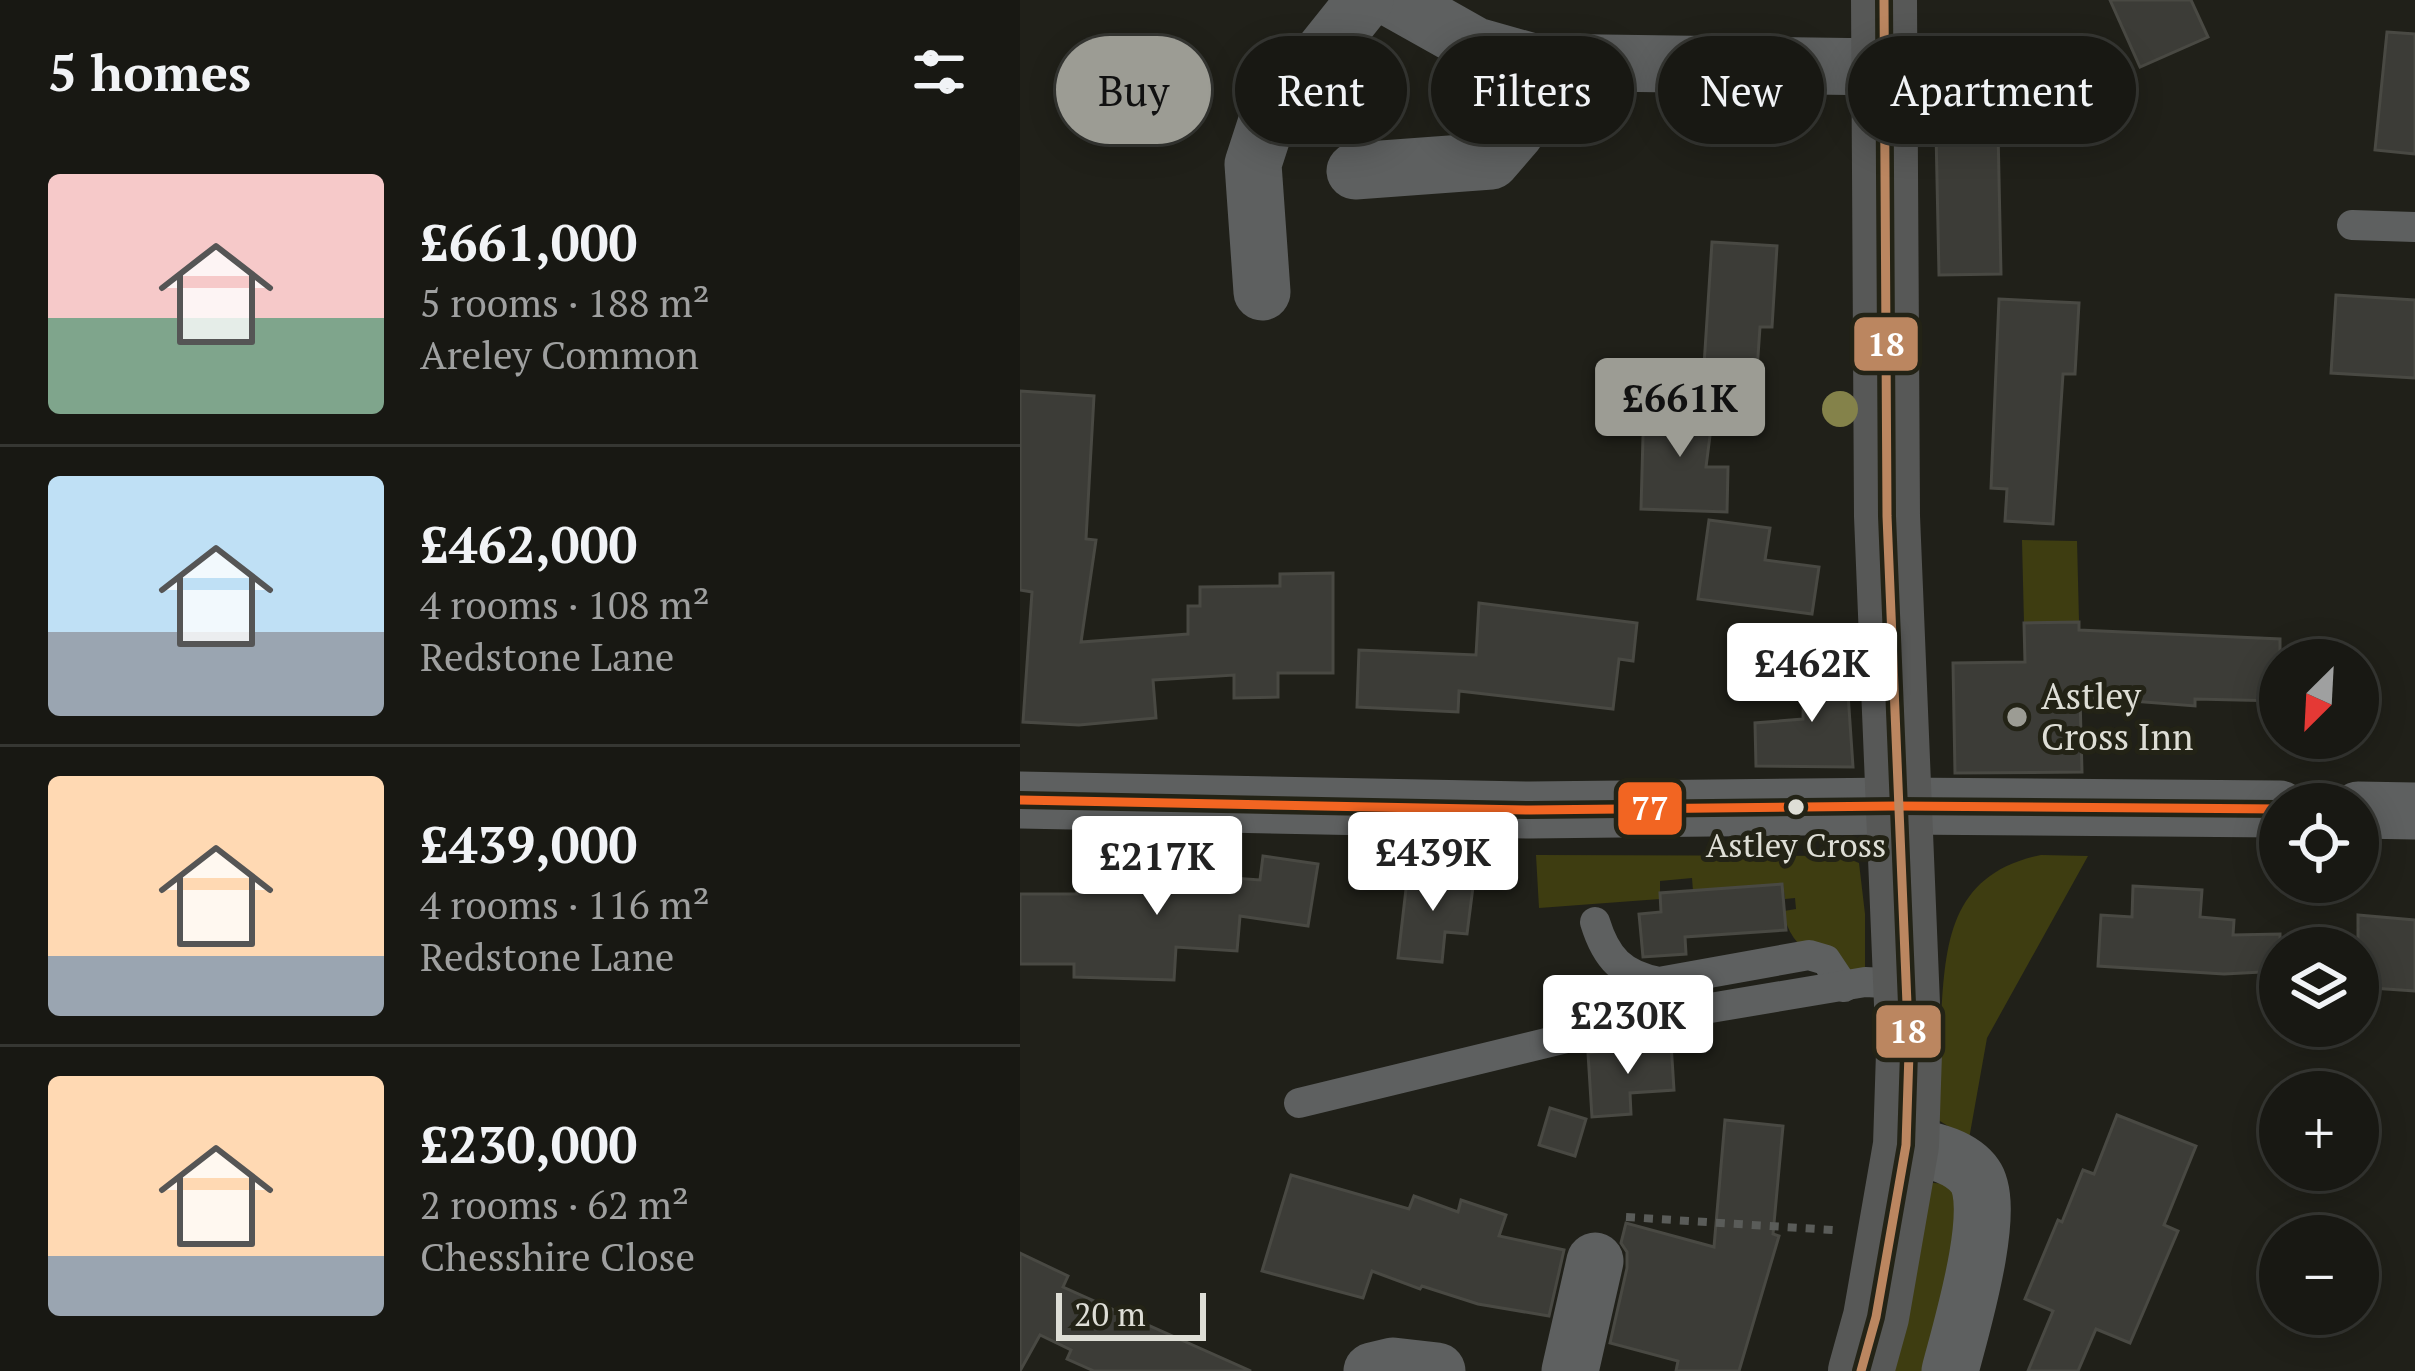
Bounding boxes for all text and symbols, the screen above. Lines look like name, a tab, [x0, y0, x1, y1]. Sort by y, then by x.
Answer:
chip: Buy	[1056, 36, 1211, 144]
chip: Rent	[1235, 36, 1407, 144]
chip: Filters	[1431, 36, 1634, 144]
chip: New	[1658, 36, 1824, 144]
chip: Apartment	[1848, 36, 2136, 144]
text: 5 homes	[48, 38, 251, 106]
icon: filters	[906, 39, 972, 105]
text: £661,000	[420, 208, 637, 276]
icon: home	[144, 222, 288, 366]
text: 5 rooms · 188 m²	[420, 276, 710, 328]
line badge: 18	[1852, 315, 1920, 373]
text: 18	[1867, 322, 1905, 365]
text: Areley Common	[420, 328, 699, 380]
pin: £661K	[1596, 358, 1764, 460]
text: £661K	[1622, 371, 1738, 423]
text: £462,000	[420, 510, 637, 578]
icon: home	[144, 524, 288, 668]
text: 4 rooms · 108 m²	[420, 578, 710, 630]
pin: £462K	[1728, 623, 1896, 725]
text: Redstone Lane	[420, 630, 674, 682]
text: £462K	[1754, 636, 1870, 688]
north arrow	[2259, 639, 2379, 759]
map controls	[2259, 639, 2379, 1335]
place label: Astley Cross Inn	[2041, 672, 2193, 760]
marker: Astley Cross Inn	[2004, 704, 2030, 730]
line badge: 77	[1616, 780, 1684, 837]
button: locate	[2259, 783, 2379, 903]
text: 77	[1631, 786, 1669, 829]
marker: Astley Cross	[1785, 796, 1807, 818]
text: £439,000	[420, 810, 637, 878]
pin: £439K	[1349, 812, 1517, 914]
pin: £217K	[1073, 816, 1241, 918]
place label: Astley Cross	[1706, 823, 1886, 866]
icon: home	[144, 824, 288, 968]
text: £439K	[1375, 825, 1491, 877]
text: £217K	[1099, 829, 1215, 881]
text: 4 rooms · 116 m²	[420, 878, 710, 930]
button: layers	[2259, 927, 2379, 1047]
text: Redstone Lane	[420, 930, 674, 982]
pin: £230K	[1544, 975, 1712, 1077]
text: £230K	[1570, 988, 1686, 1040]
line badge: 18	[1874, 1003, 1943, 1060]
text: 18	[1889, 1009, 1927, 1052]
button: +	[2259, 1071, 2379, 1191]
text: £230,000	[420, 1110, 637, 1178]
icon: home	[144, 1124, 288, 1268]
text: 2 rooms · 62 m²	[420, 1178, 689, 1230]
button: −	[2259, 1215, 2379, 1335]
text: Chesshire Close	[420, 1230, 695, 1282]
scale bar	[1056, 1287, 1206, 1340]
text: 20 m	[1074, 1292, 1146, 1335]

